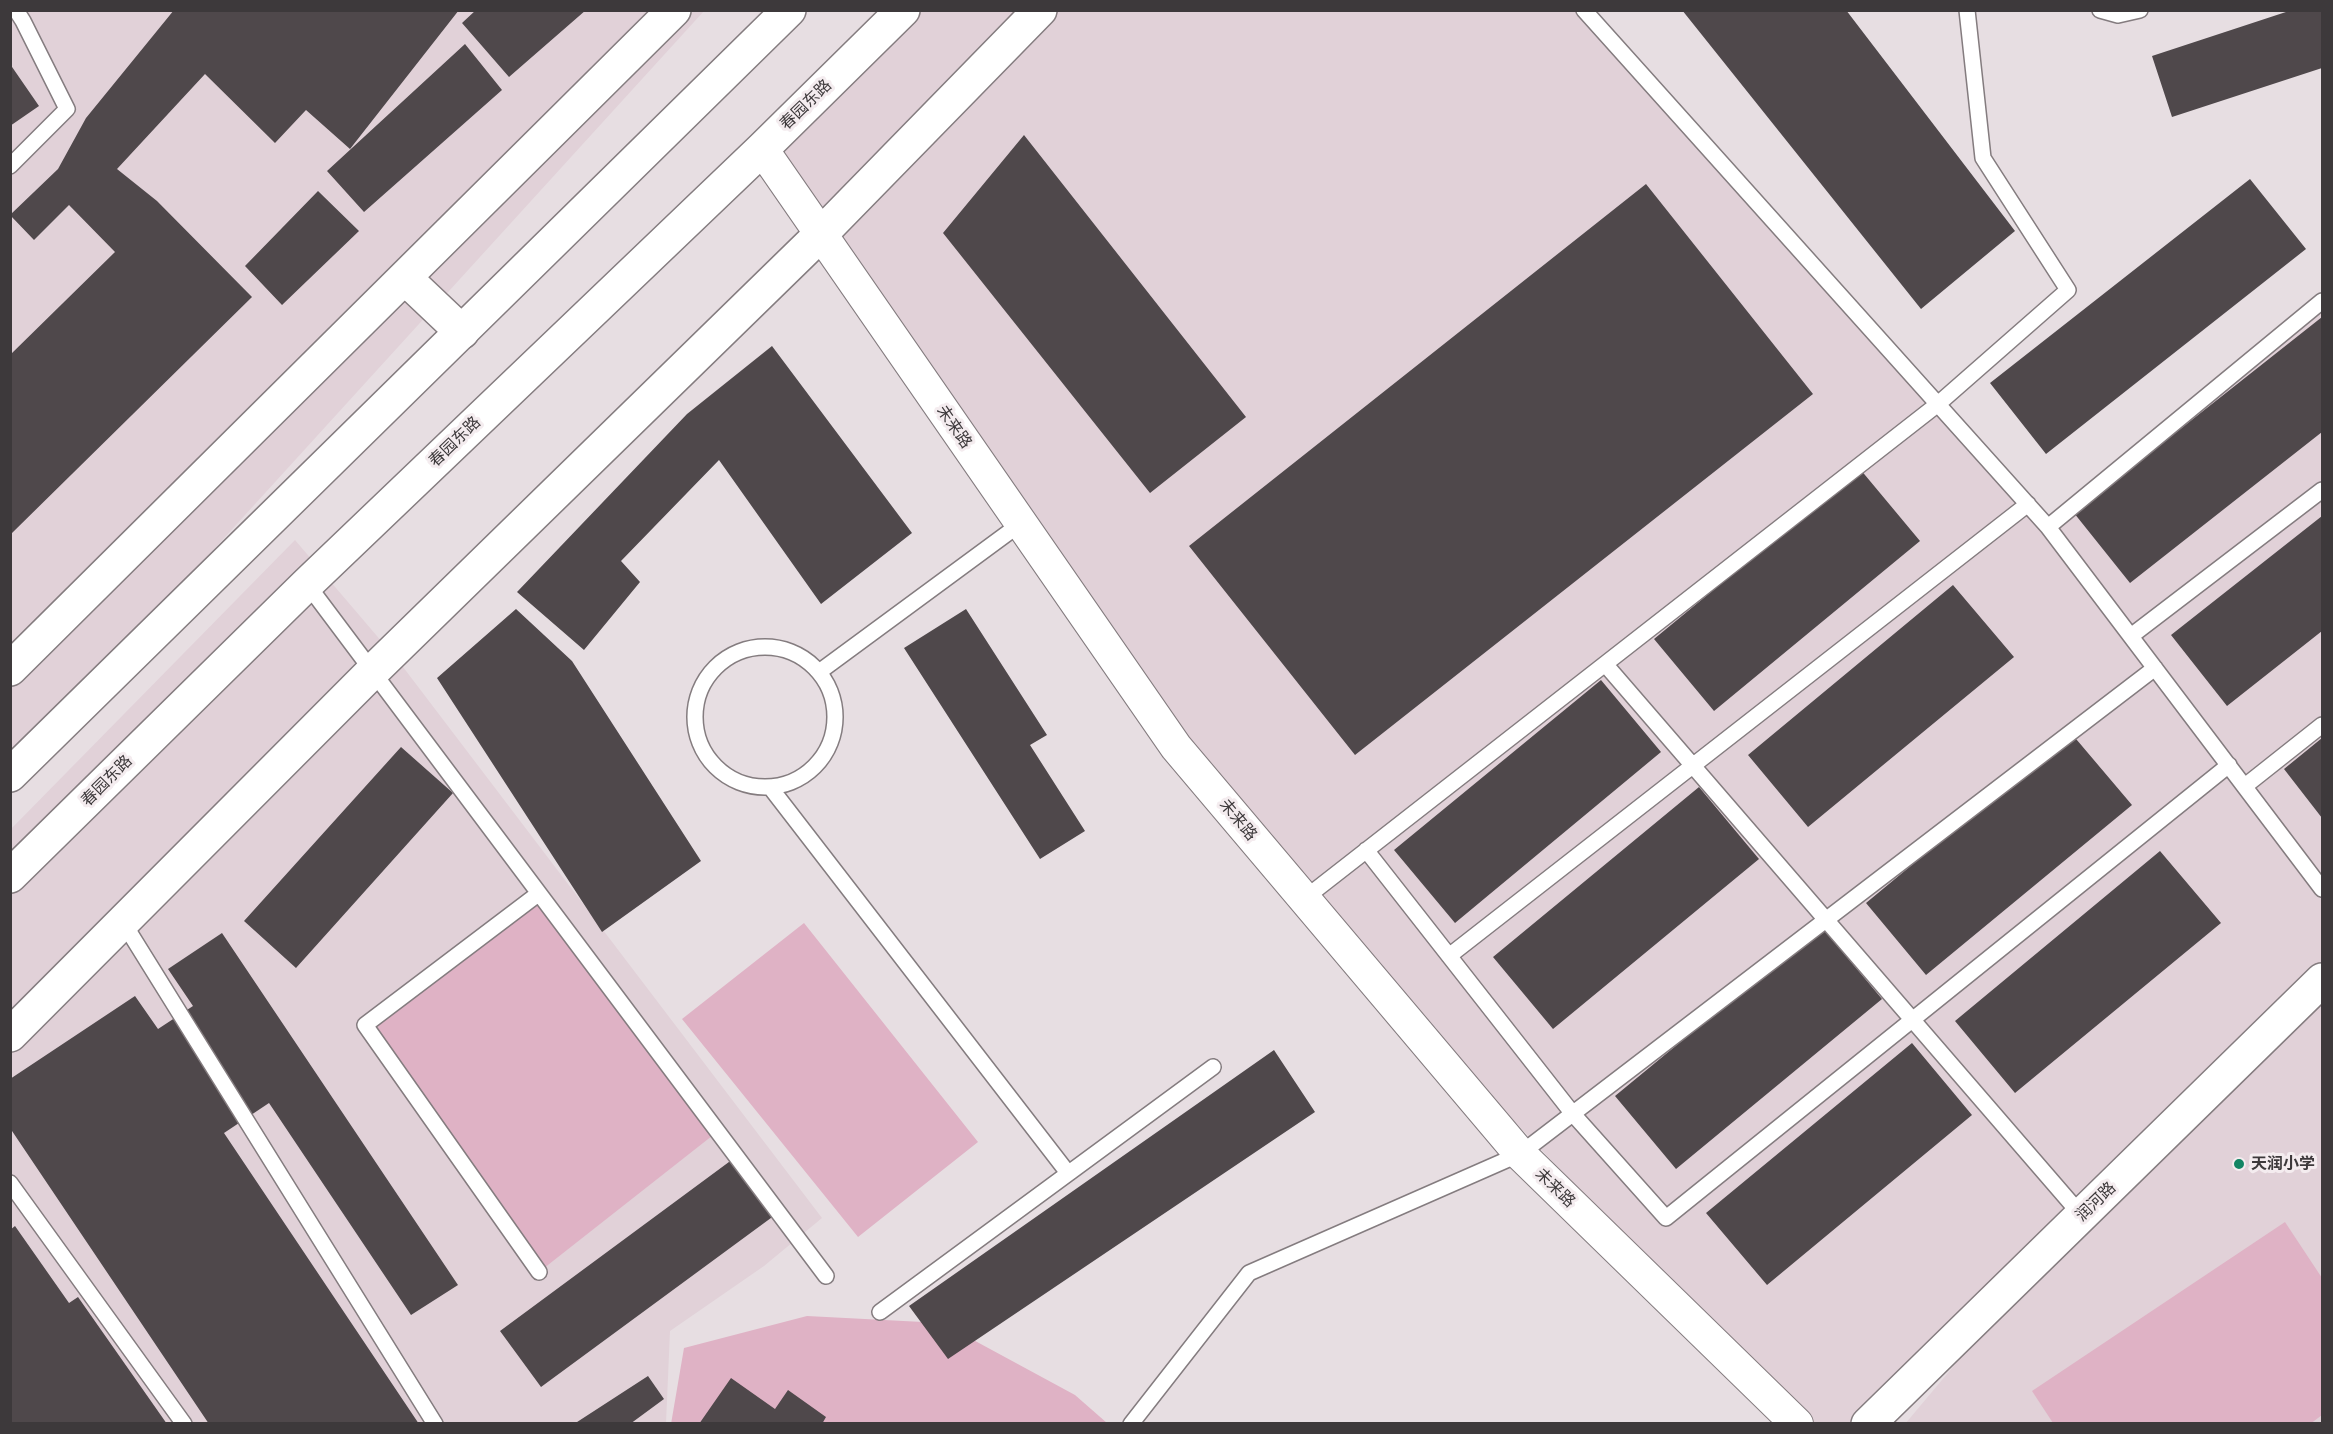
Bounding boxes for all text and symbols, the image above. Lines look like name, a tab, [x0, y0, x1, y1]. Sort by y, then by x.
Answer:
street label: 春园东路	[776, 76, 836, 134]
street label: 未来路	[932, 402, 976, 452]
street label: 春园东路	[425, 413, 485, 471]
street label: 春园东路	[78, 752, 136, 810]
street label: 未来路	[1215, 795, 1261, 845]
place label: 天润小学	[2251, 1154, 2315, 1174]
marker: 天润小学	[2232, 1157, 2246, 1171]
street label: 未来路	[1531, 1164, 1579, 1212]
street label: 润河路	[2072, 1178, 2120, 1226]

